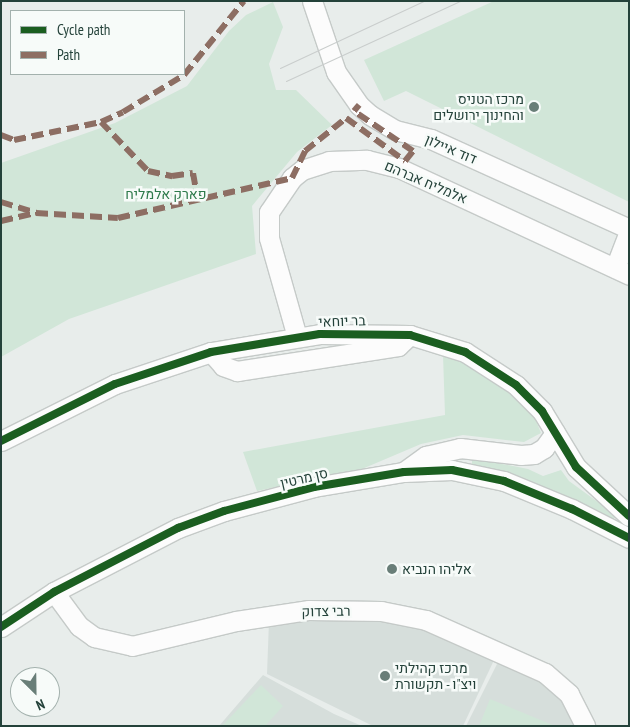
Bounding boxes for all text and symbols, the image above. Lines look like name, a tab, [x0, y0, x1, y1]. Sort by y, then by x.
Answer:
legend	[10, 10, 185, 75]
text: Cycle path	[57, 20, 110, 39]
text: Path	[57, 45, 80, 64]
place label: מרכז הטניס והחינוך ירושלים	[433, 91, 524, 124]
marker: מרכז הטניס והחינוך ירושלים	[528, 101, 540, 113]
street label: דוד איילון	[423, 131, 479, 167]
street label: אלמליח אברהם	[382, 157, 470, 207]
park label: פארק אלמליח	[125, 186, 207, 202]
street label: בר יוחאי	[318, 312, 366, 330]
street label: סן מרטין	[278, 464, 330, 492]
place label: אליהו הנביא	[402, 561, 472, 577]
marker: אליהו הנביא	[386, 563, 398, 575]
street label: רבי צדוק	[301, 602, 351, 620]
place label: מרכז קהילתי ויצ"ו - תקשורת	[395, 660, 477, 692]
north arrow	[10, 667, 60, 717]
marker: מרכז קהילתי ויצ"ו - תקשורת	[379, 670, 391, 682]
text: N	[33, 695, 47, 715]

